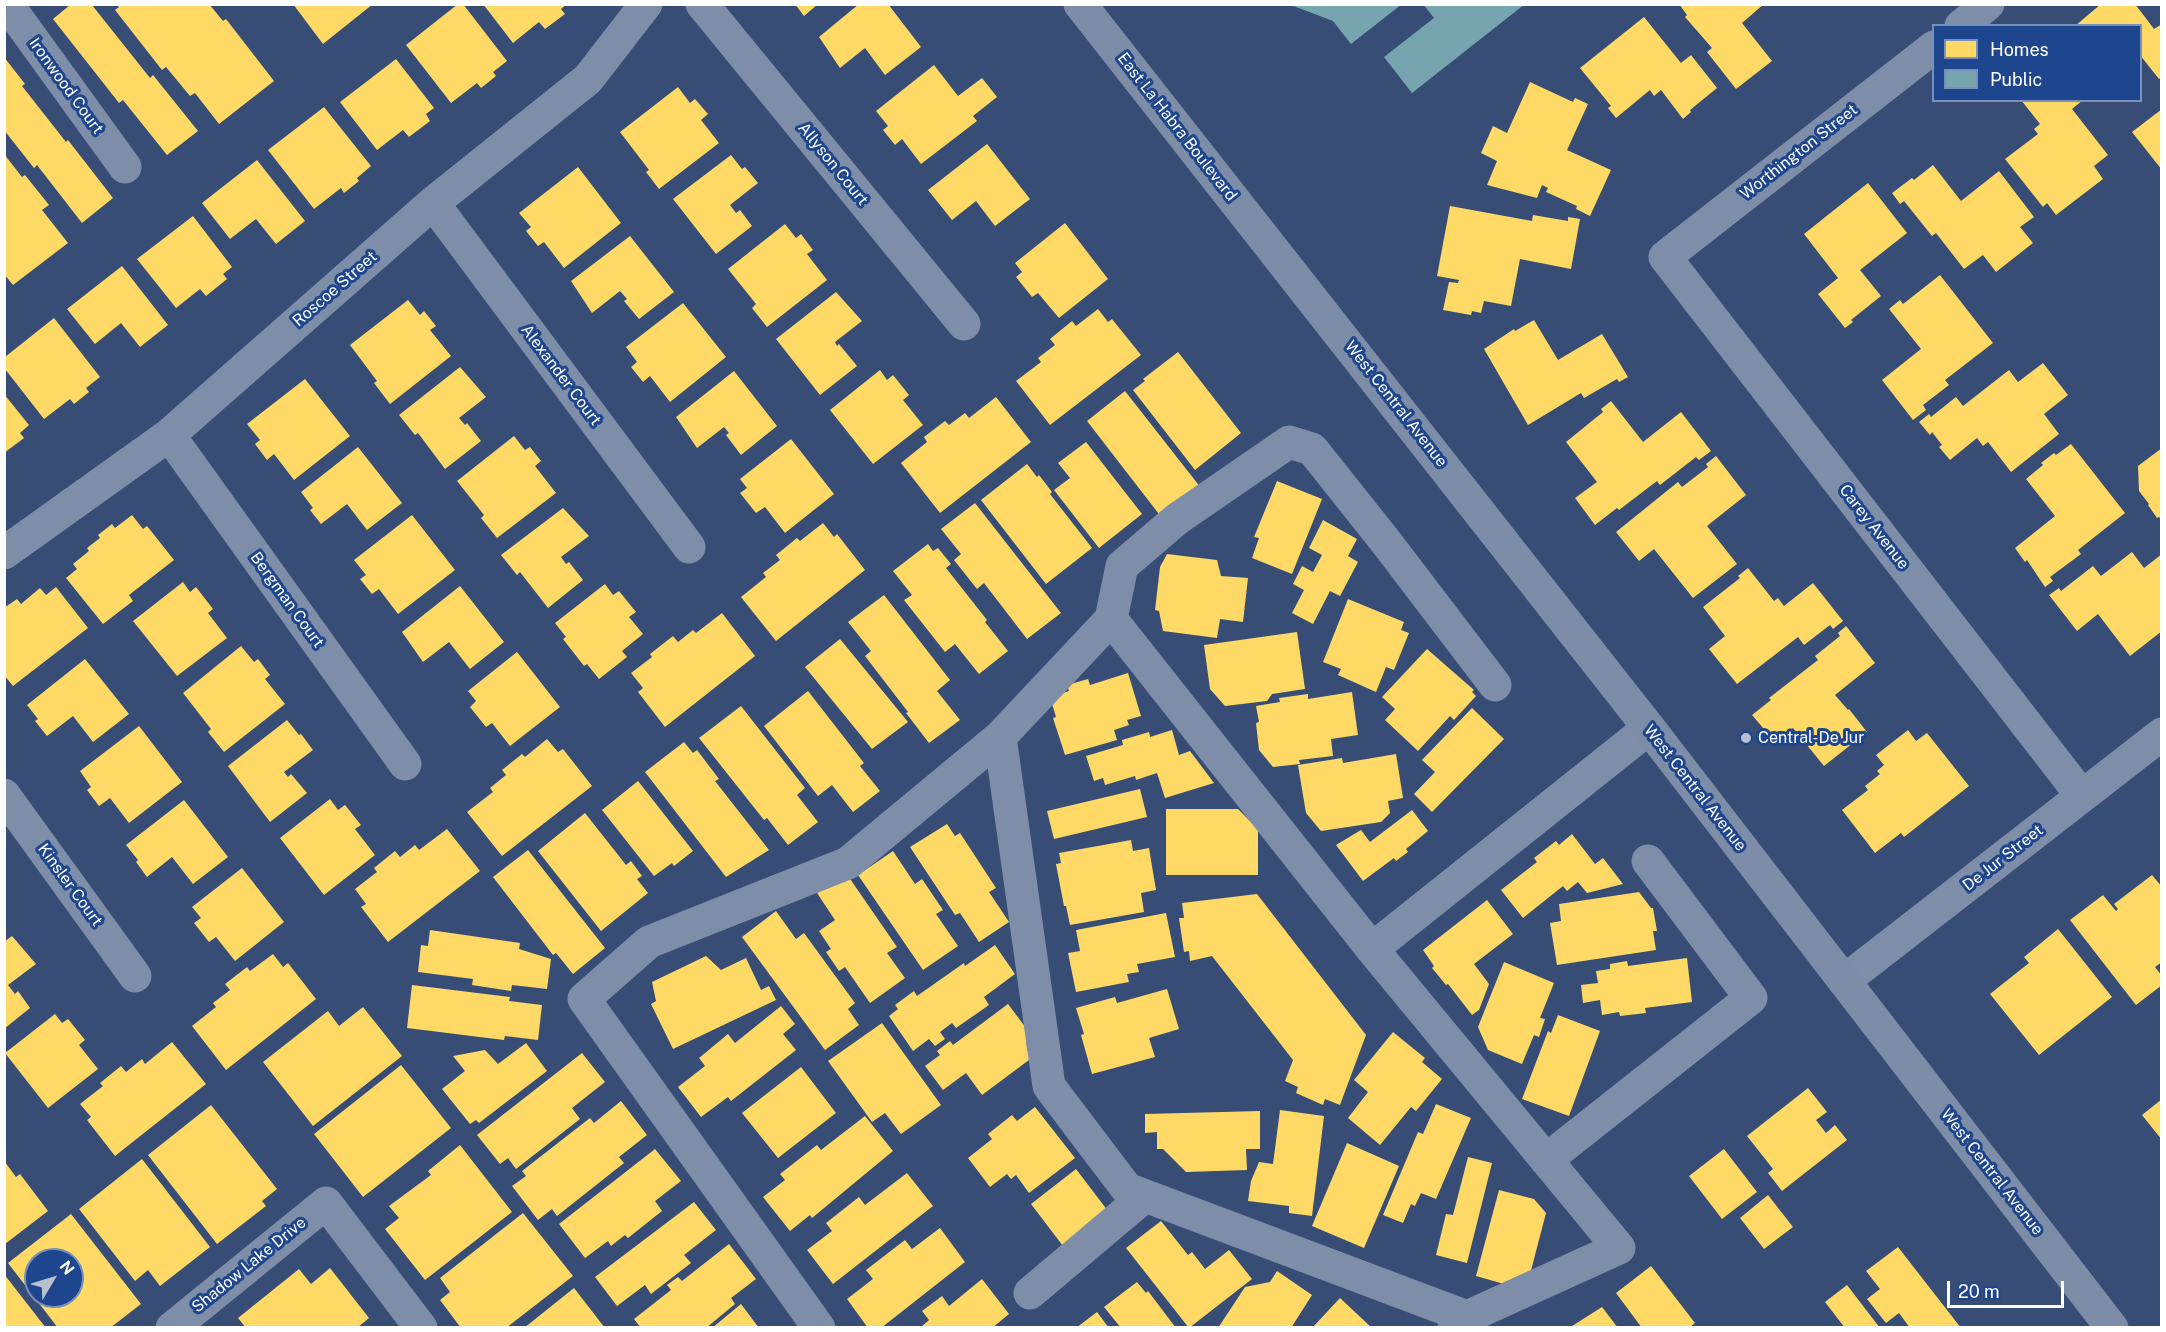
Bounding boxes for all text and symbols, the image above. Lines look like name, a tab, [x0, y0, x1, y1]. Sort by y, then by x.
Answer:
legend	[1932, 24, 2142, 102]
street label: Ironwood Court	[25, 34, 107, 138]
text: Homes	[1990, 39, 2049, 60]
street label: East La Habra Boulevard	[1113, 49, 1241, 205]
text: Public	[1990, 69, 2042, 90]
street label: Worthington Street	[1737, 100, 1861, 204]
street label: Allyson Court	[794, 119, 872, 209]
street label: Roscoe Street	[289, 247, 381, 331]
street label: Alexander Court	[517, 321, 605, 429]
street label: West Central Avenue	[1341, 337, 1451, 471]
street label: Carey Avenue	[1835, 481, 1913, 573]
street label: Bergman Court	[246, 549, 328, 651]
street label: West Central Avenue	[1640, 721, 1750, 855]
place label: Central-De Jur	[1758, 728, 1864, 748]
marker: Central-De Jur	[1739, 731, 1753, 745]
street label: De Jur Street	[1959, 821, 2047, 895]
street label: Kinsler Court	[34, 840, 106, 930]
street label: West Central Avenue	[1937, 1105, 2047, 1239]
street label: Shadow Lake Drive	[188, 1213, 310, 1317]
north arrow	[24, 1248, 84, 1308]
text: N	[56, 1257, 78, 1279]
scale bar	[1950, 1269, 2067, 1307]
text: 20 m	[1958, 1281, 2000, 1302]

